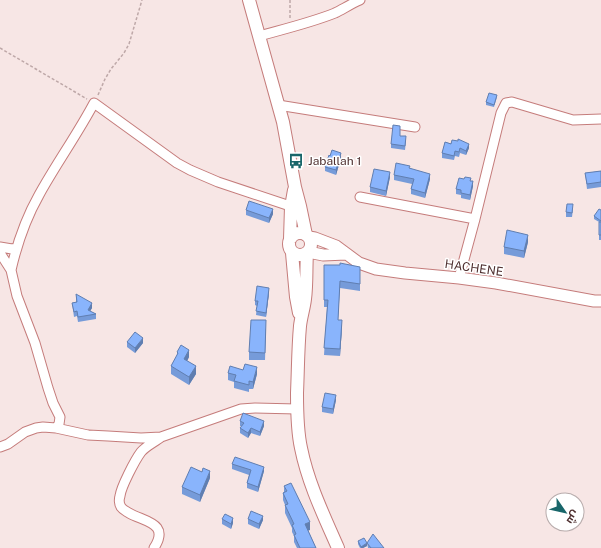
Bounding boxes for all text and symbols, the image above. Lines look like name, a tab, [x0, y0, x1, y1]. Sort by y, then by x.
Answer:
bus stop icon: Jaballah 1	[287, 152, 305, 170]
place label: Jaballah 1	[308, 154, 361, 168]
street label: HACHENE	[444, 257, 504, 279]
north arrow	[545, 492, 585, 532]
text: ش	[564, 508, 582, 527]

